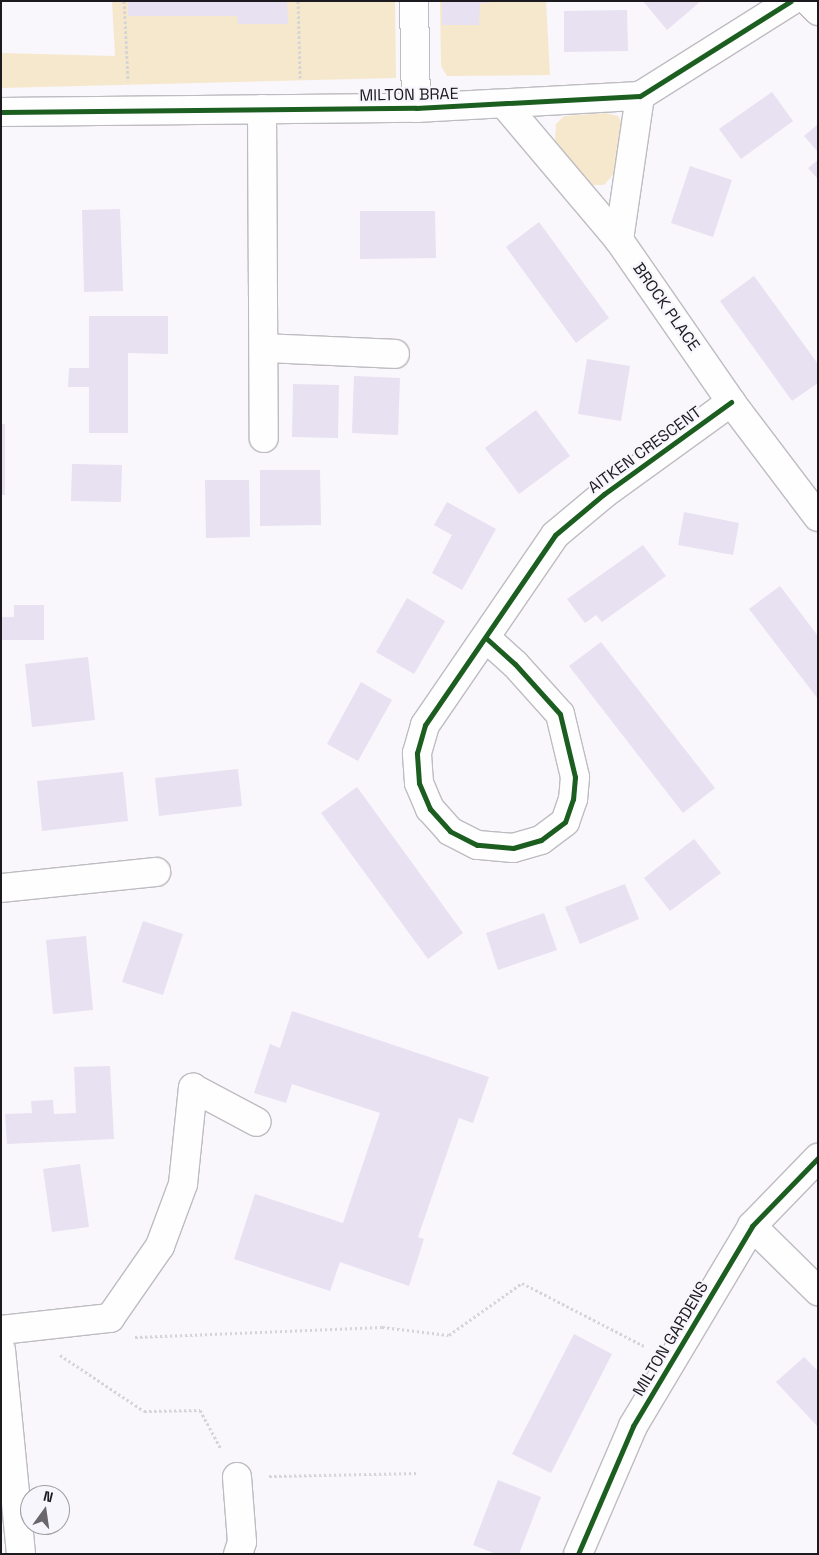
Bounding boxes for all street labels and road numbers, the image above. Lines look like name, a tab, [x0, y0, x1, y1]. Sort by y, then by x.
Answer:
street label: MILTON BRAE	[359, 85, 459, 105]
street label: BROCK PLACE	[629, 259, 703, 355]
street label: AITKEN CRESCENT	[585, 402, 705, 498]
street label: MILTON GARDENS	[629, 1278, 713, 1400]

